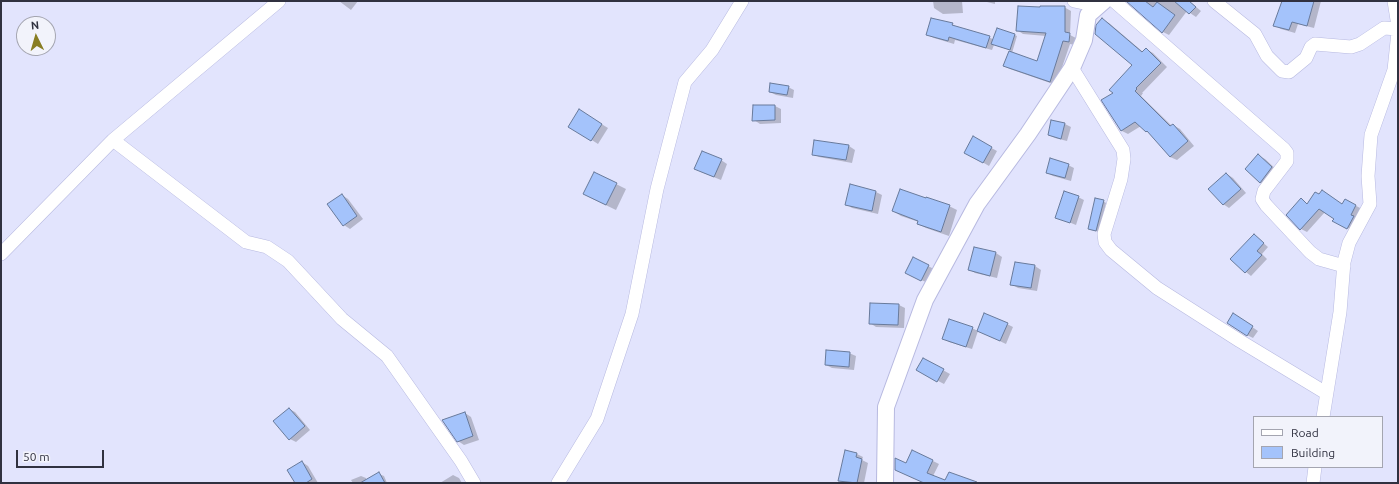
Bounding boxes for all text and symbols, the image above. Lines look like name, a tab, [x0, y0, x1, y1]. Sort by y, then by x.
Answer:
north arrow	[16, 16, 56, 56]
text: N	[30, 19, 40, 31]
legend	[1253, 416, 1383, 468]
text: Road	[1291, 426, 1319, 439]
scale bar	[18, 442, 106, 468]
text: Building	[1291, 446, 1335, 459]
text: 50 m	[23, 450, 50, 463]

